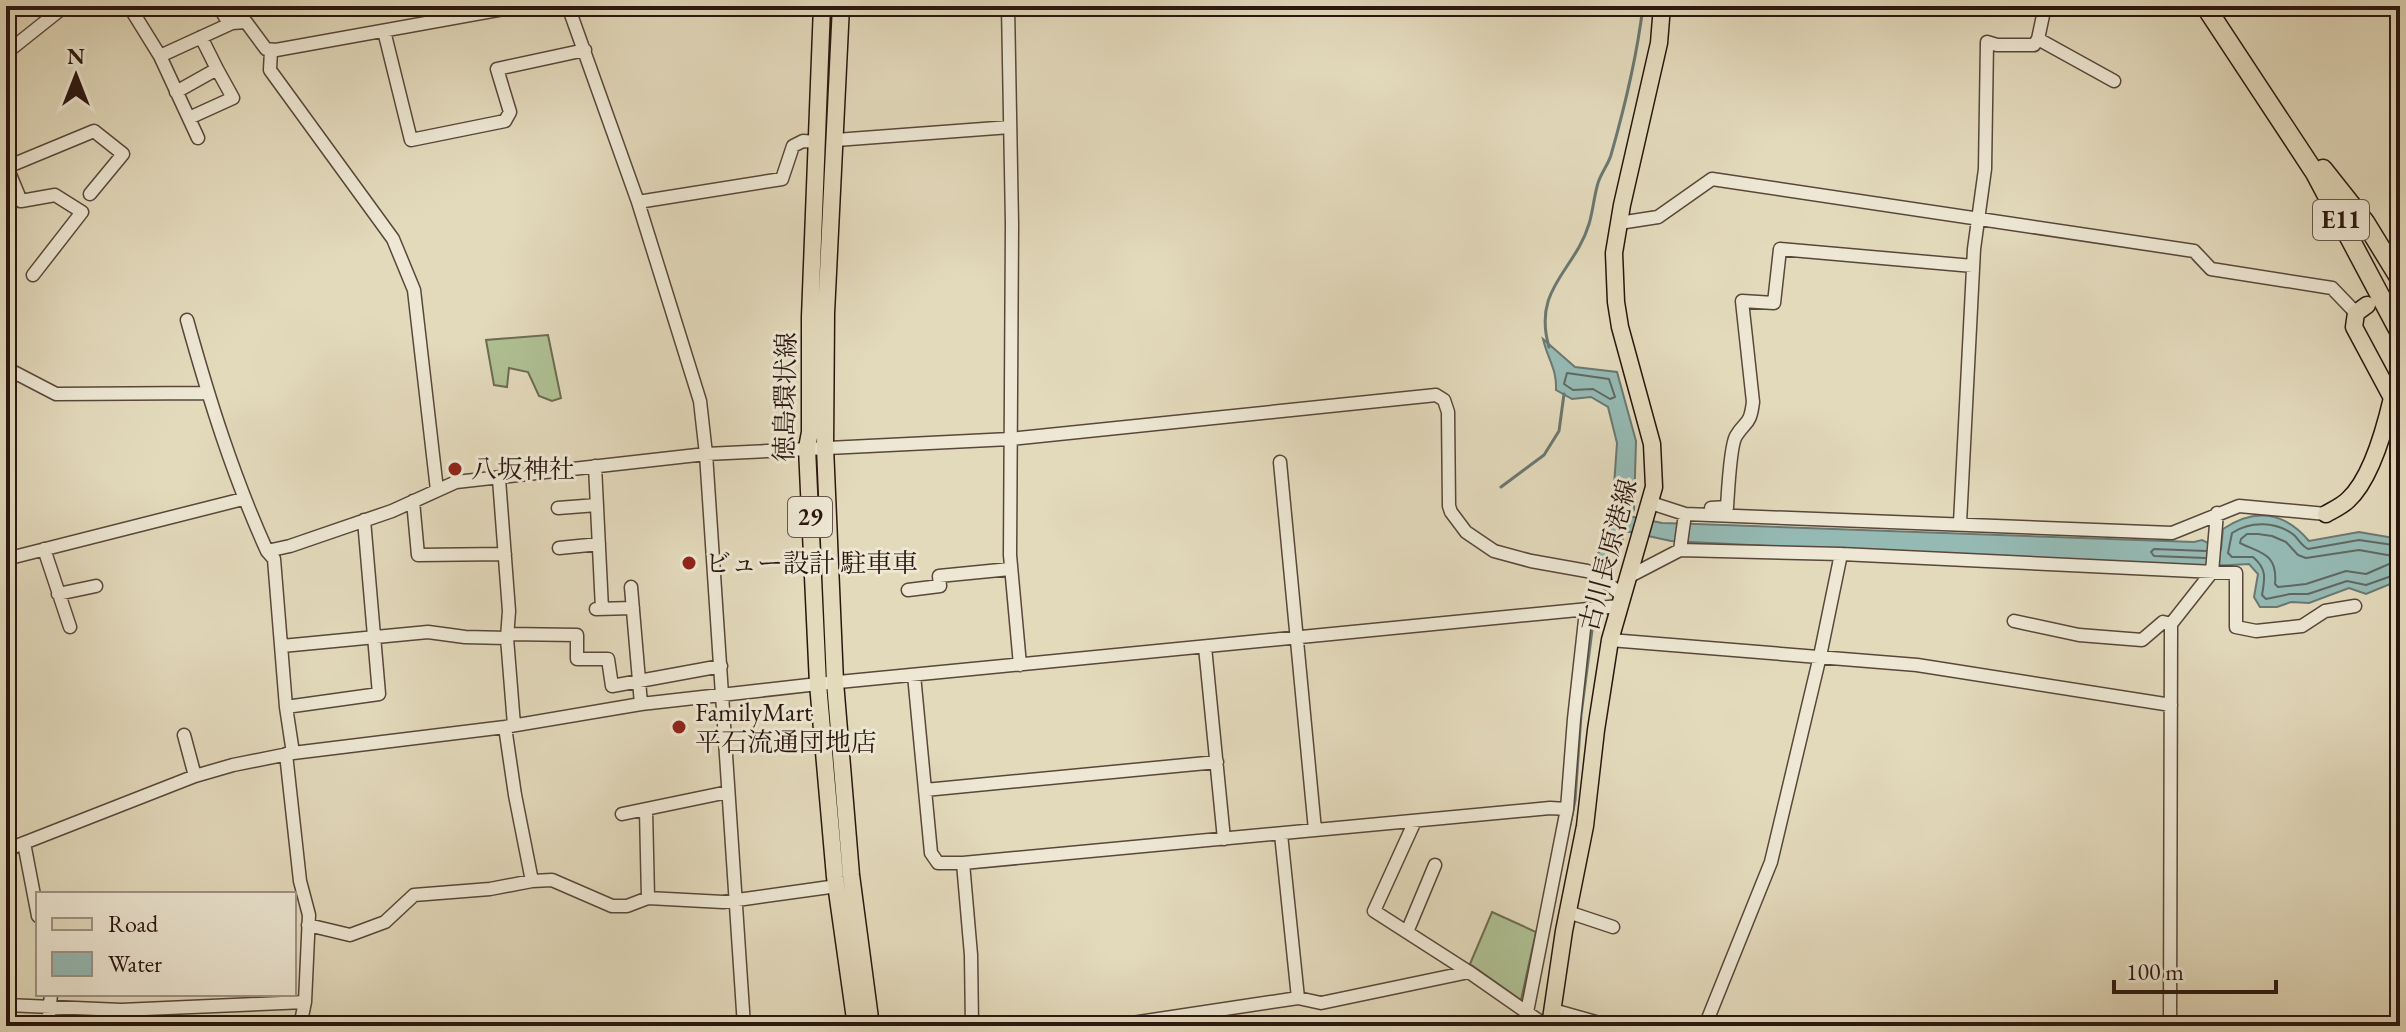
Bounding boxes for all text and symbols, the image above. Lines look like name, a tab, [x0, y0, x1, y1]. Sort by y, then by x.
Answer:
north arrow	[36, 36, 116, 116]
text: N	[67, 42, 85, 71]
road number: E11	[2313, 200, 2369, 240]
street label: 徳島環状線	[767, 332, 803, 462]
place label: 八坂神社	[471, 452, 575, 486]
marker: 八坂神社	[446, 460, 464, 478]
street label: 古川長原港線	[1571, 475, 1645, 635]
road number: 29	[788, 497, 832, 537]
place label: ビュー設計 駐車車	[705, 546, 918, 580]
marker: ビュー設計 駐車車	[680, 554, 698, 572]
place label: FamilyMart 平石流通団地店	[695, 695, 877, 759]
marker: FamilyMart 平石流通団地店	[670, 718, 688, 736]
legend	[36, 892, 296, 996]
text: Road	[108, 908, 159, 939]
scale bar	[2114, 944, 2276, 994]
text: Water	[108, 948, 162, 979]
text: 100 m	[2126, 956, 2184, 987]

